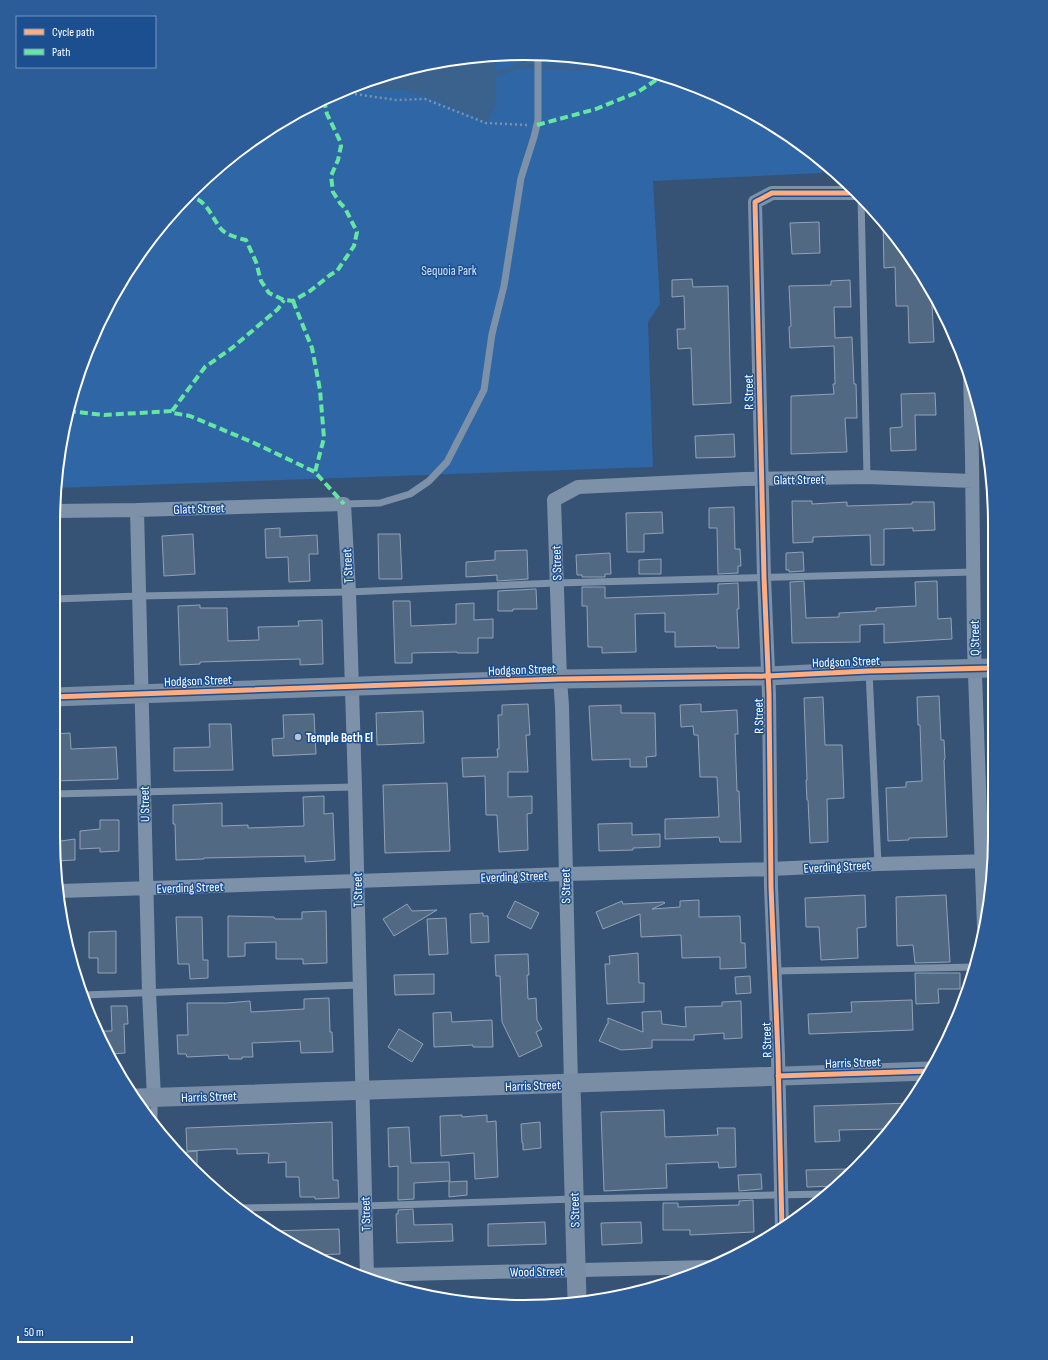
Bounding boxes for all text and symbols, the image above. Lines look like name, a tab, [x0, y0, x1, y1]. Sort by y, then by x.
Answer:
legend	[16, 16, 156, 68]
text: Cycle path	[52, 25, 94, 40]
text: Path	[52, 45, 70, 60]
park label: Sequoia Park	[421, 263, 477, 279]
street label: R Street	[741, 374, 757, 410]
street label: Glatt Street	[773, 472, 825, 488]
street label: Glatt Street	[173, 500, 225, 518]
street label: S Street	[548, 545, 566, 581]
street label: T Street	[339, 548, 357, 584]
street label: Q Street	[967, 620, 983, 656]
street label: Hodgson Street	[812, 653, 880, 671]
street label: Hodgson Street	[488, 661, 556, 679]
street label: Hodgson Street	[164, 672, 232, 690]
street label: R Street	[751, 698, 767, 734]
place label: Temple Beth El	[306, 730, 373, 746]
marker: Temple Beth El	[293, 732, 303, 742]
street label: U Street	[137, 786, 153, 822]
street label: Everding Street	[803, 857, 871, 877]
street label: Everding Street	[480, 868, 548, 886]
street label: S Street	[558, 868, 574, 904]
street label: T Street	[350, 872, 366, 908]
street label: Everding Street	[156, 879, 224, 897]
street label: R Street	[758, 1022, 776, 1058]
street label: Harris Street	[825, 1054, 881, 1072]
street label: Harris Street	[505, 1077, 561, 1095]
street label: Harris Street	[181, 1088, 237, 1106]
street label: S Street	[566, 1192, 584, 1228]
street label: T Street	[357, 1196, 375, 1232]
street label: Wood Street	[510, 1264, 564, 1280]
scale bar	[18, 1318, 132, 1344]
text: 50 m	[24, 1325, 44, 1340]

